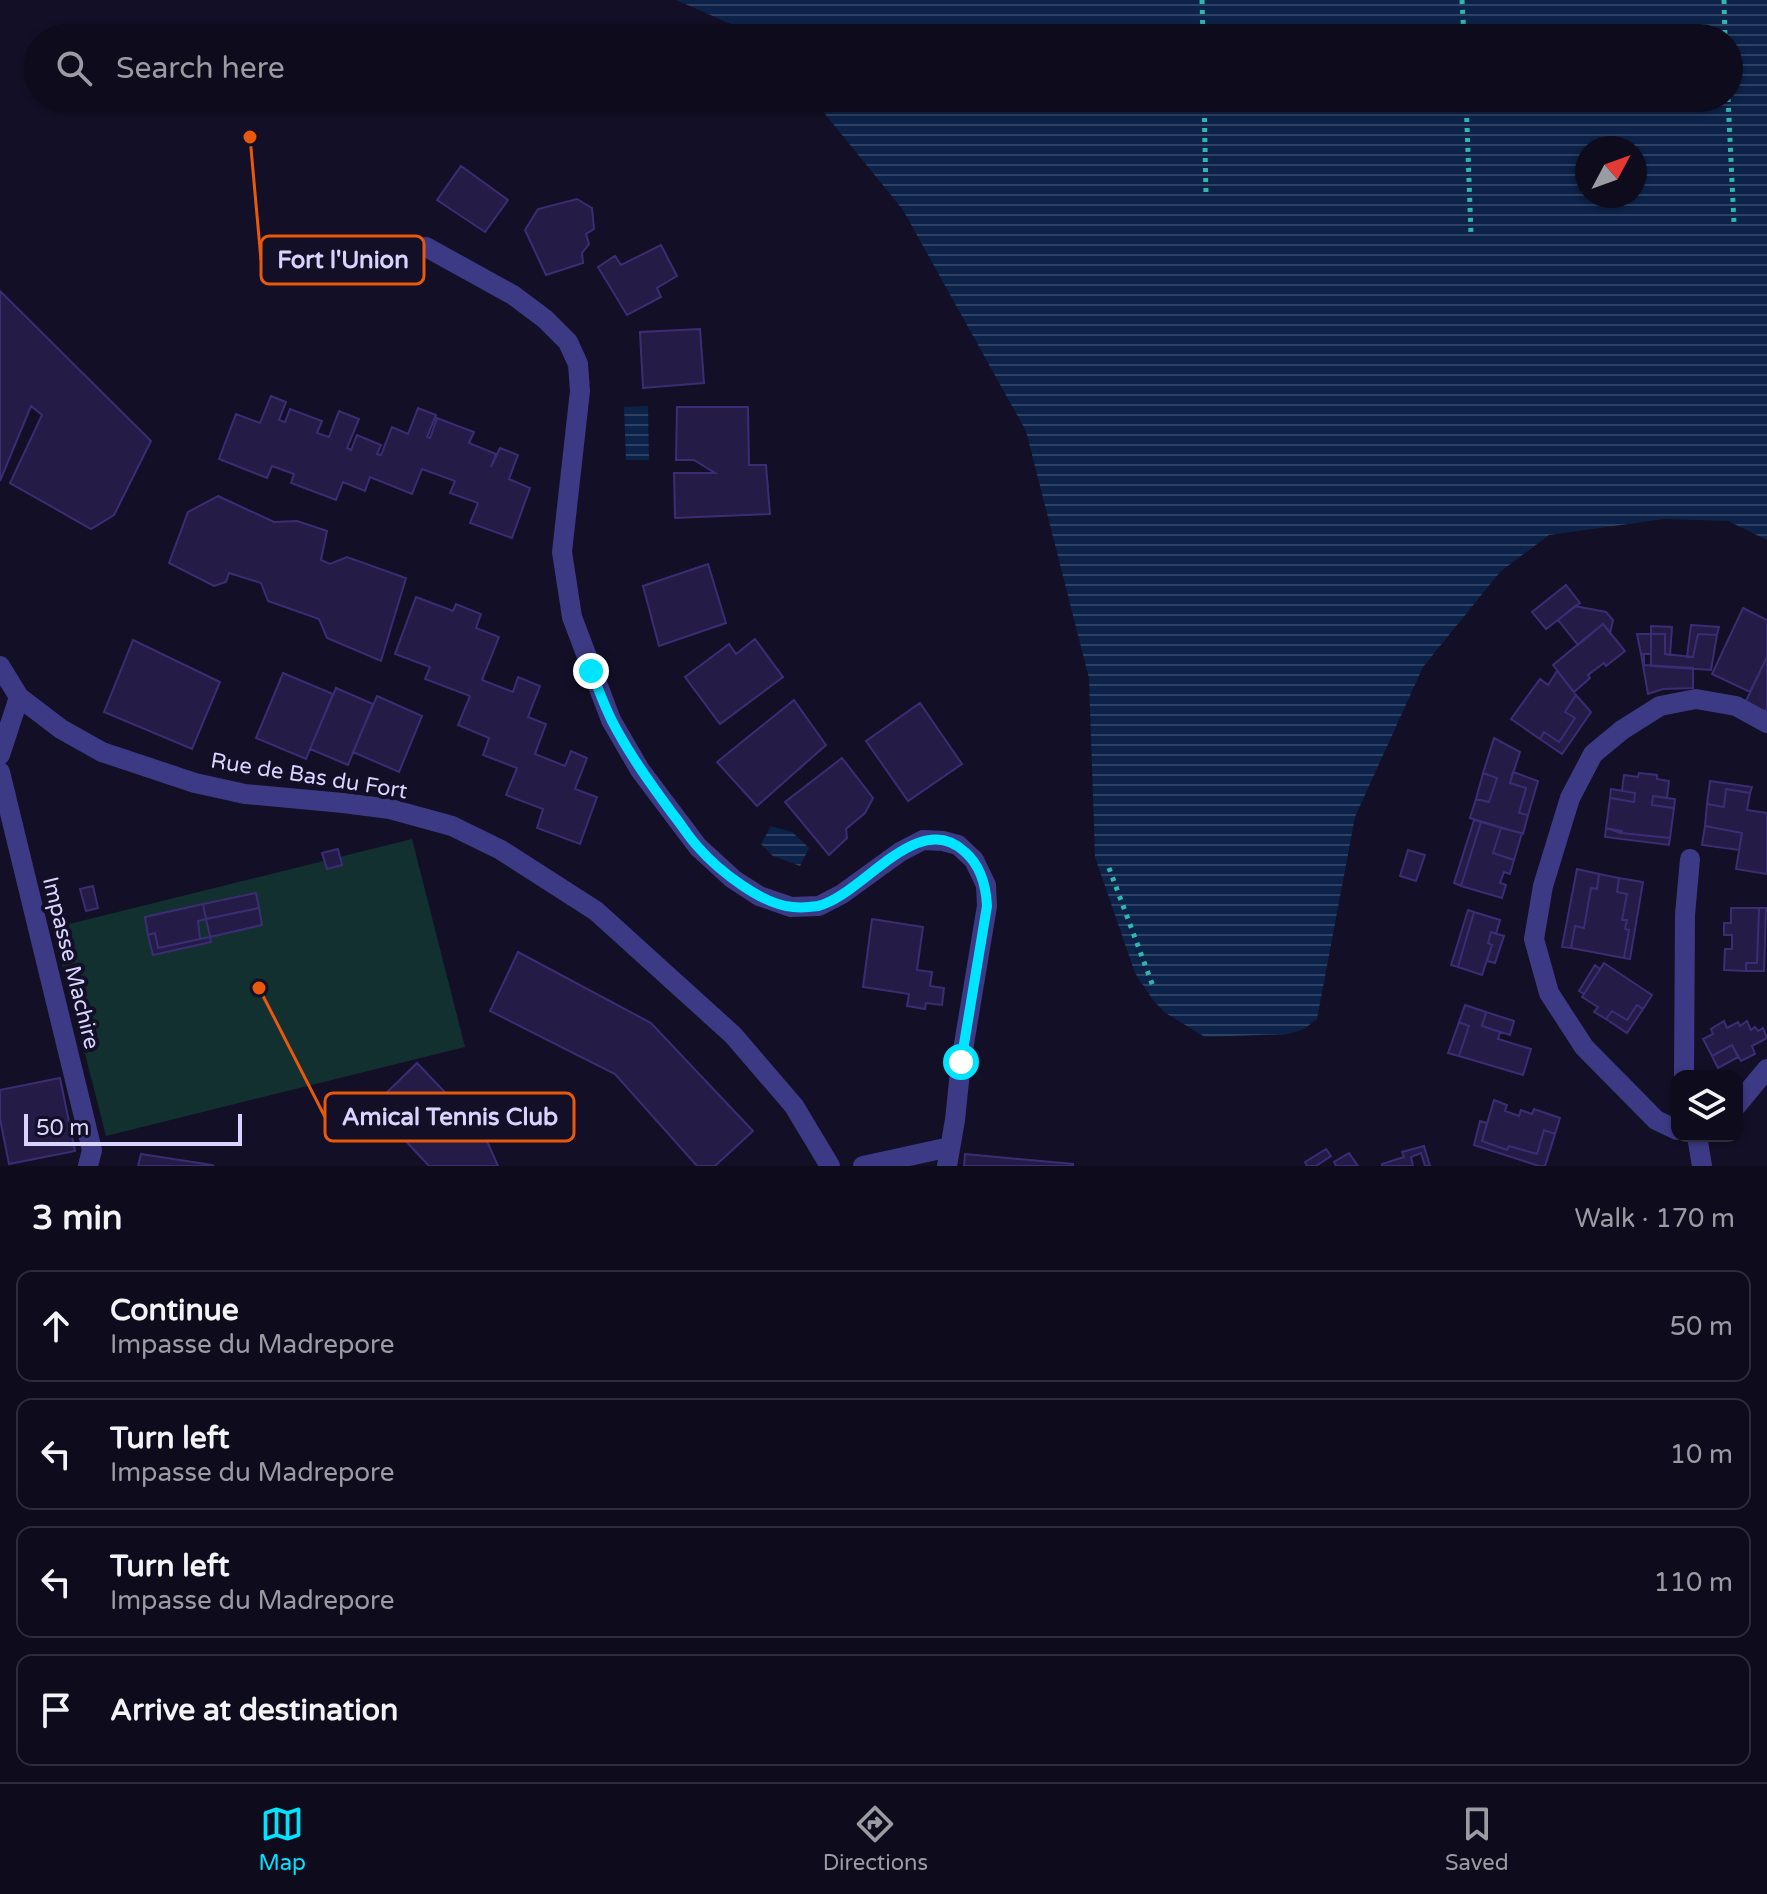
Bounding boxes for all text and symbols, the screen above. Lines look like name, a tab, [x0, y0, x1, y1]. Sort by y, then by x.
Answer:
search box	[24, 24, 1743, 112]
icon: search	[52, 46, 96, 90]
text: Search here	[116, 50, 285, 87]
north arrow	[1575, 136, 1647, 208]
callout: Fort l'Union	[261, 236, 424, 284]
text: Fort l'Union	[277, 246, 409, 275]
route end	[573, 653, 609, 689]
street label: Rue de Bas du Fort	[209, 748, 409, 804]
street label: Impasse Machire	[37, 874, 105, 1052]
route start	[943, 1044, 979, 1080]
map controls	[1671, 1070, 1743, 1142]
button: layers	[1671, 1070, 1743, 1142]
callout: Amical Tennis Club	[325, 1093, 574, 1141]
text: Amical Tennis Club	[342, 1103, 558, 1132]
scale bar	[24, 1110, 242, 1146]
text: 50 m	[36, 1115, 90, 1141]
text: 3 min	[32, 1198, 123, 1239]
text: Walk · 170 m	[1575, 1203, 1735, 1234]
text: Continue	[110, 1292, 239, 1329]
icon: ahead	[34, 1304, 78, 1348]
text: 50 m	[1670, 1311, 1733, 1342]
text: Impasse du Madrepore	[110, 1329, 394, 1360]
text: Turn left	[110, 1420, 229, 1457]
icon: left	[34, 1432, 78, 1476]
text: 10 m	[1670, 1439, 1733, 1470]
text: Impasse du Madrepore	[110, 1457, 394, 1488]
text: Turn left	[110, 1548, 229, 1585]
icon: left	[34, 1560, 78, 1604]
text: 110 m	[1653, 1567, 1733, 1598]
text: Impasse du Madrepore	[110, 1585, 394, 1616]
icon: arrive	[34, 1688, 78, 1732]
text: Arrive at destination	[110, 1692, 398, 1729]
tab: Map	[258, 1802, 306, 1876]
tab: Directions	[823, 1802, 928, 1876]
tab: Saved	[1445, 1802, 1509, 1876]

